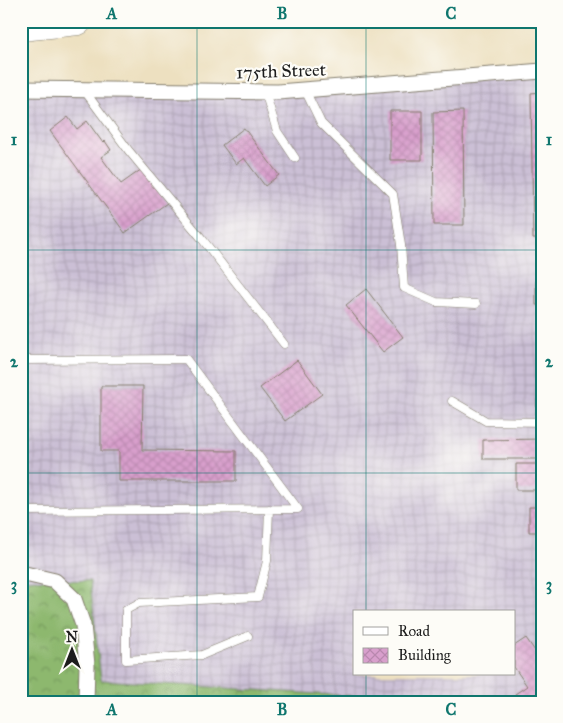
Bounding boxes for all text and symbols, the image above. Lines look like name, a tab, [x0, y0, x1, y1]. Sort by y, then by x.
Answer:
text: A	[106, 4, 118, 23]
text: B	[277, 4, 287, 23]
text: C	[446, 4, 457, 23]
street label: 175th Street	[236, 58, 327, 84]
text: 1	[11, 130, 18, 149]
text: 1	[546, 130, 553, 149]
text: 2	[10, 352, 19, 371]
text: 2	[545, 352, 554, 371]
text: 3	[11, 575, 17, 595]
text: 3	[546, 575, 552, 595]
legend	[353, 610, 516, 676]
text: Road	[398, 622, 430, 640]
north arrow	[48, 626, 98, 676]
text: N	[66, 629, 78, 646]
text: Building	[398, 646, 452, 664]
text: A	[106, 700, 118, 719]
text: B	[277, 700, 287, 719]
text: C	[446, 700, 457, 719]

